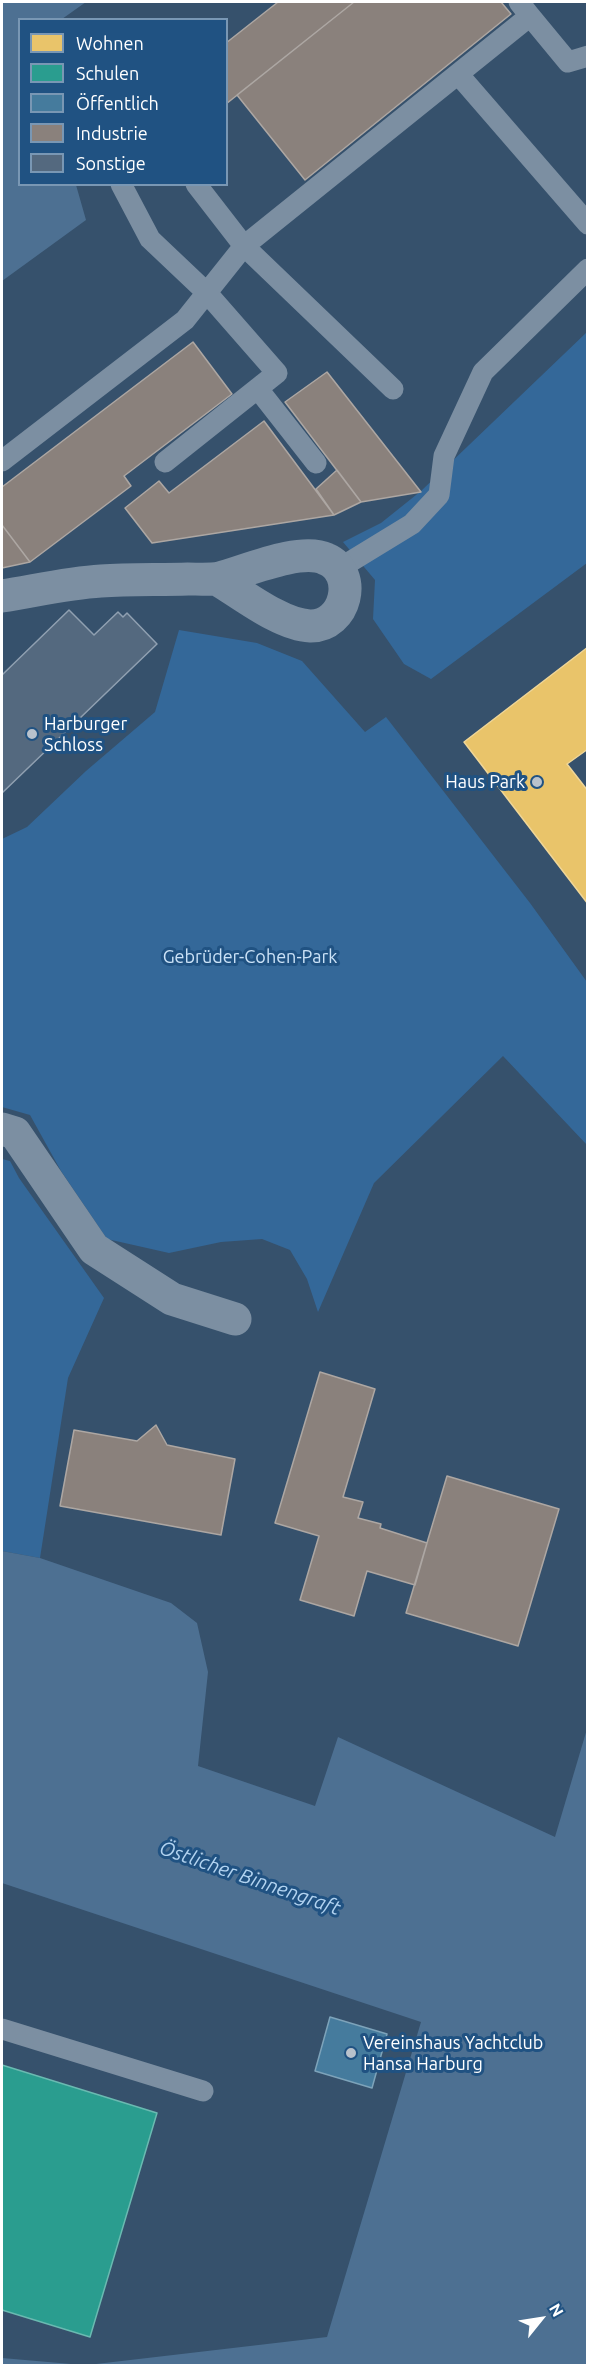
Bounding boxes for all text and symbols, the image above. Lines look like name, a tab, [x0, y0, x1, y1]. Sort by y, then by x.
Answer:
legend	[18, 18, 228, 186]
text: Wohnen	[76, 33, 144, 53]
text: Schulen	[76, 63, 139, 83]
text: Öffentlich	[76, 93, 159, 113]
text: Industrie	[76, 123, 148, 143]
text: Sonstige	[76, 153, 146, 173]
place label: Harburger Schloss	[44, 713, 127, 756]
marker: Harburger Schloss	[25, 727, 39, 741]
place label: Haus Park	[445, 771, 525, 793]
marker: Haus Park	[530, 775, 544, 789]
park label: Gebrüder-Cohen-Park	[163, 946, 337, 968]
water label: Östlicher Binnengraft	[156, 1836, 344, 1920]
place label: Vereinshaus Yachtclub Hansa Harburg	[363, 2032, 543, 2074]
marker: Vereinshaus Yachtclub Hansa Harburg	[344, 2046, 358, 2060]
north arrow	[511, 2289, 571, 2349]
text: N	[546, 2300, 567, 2320]

